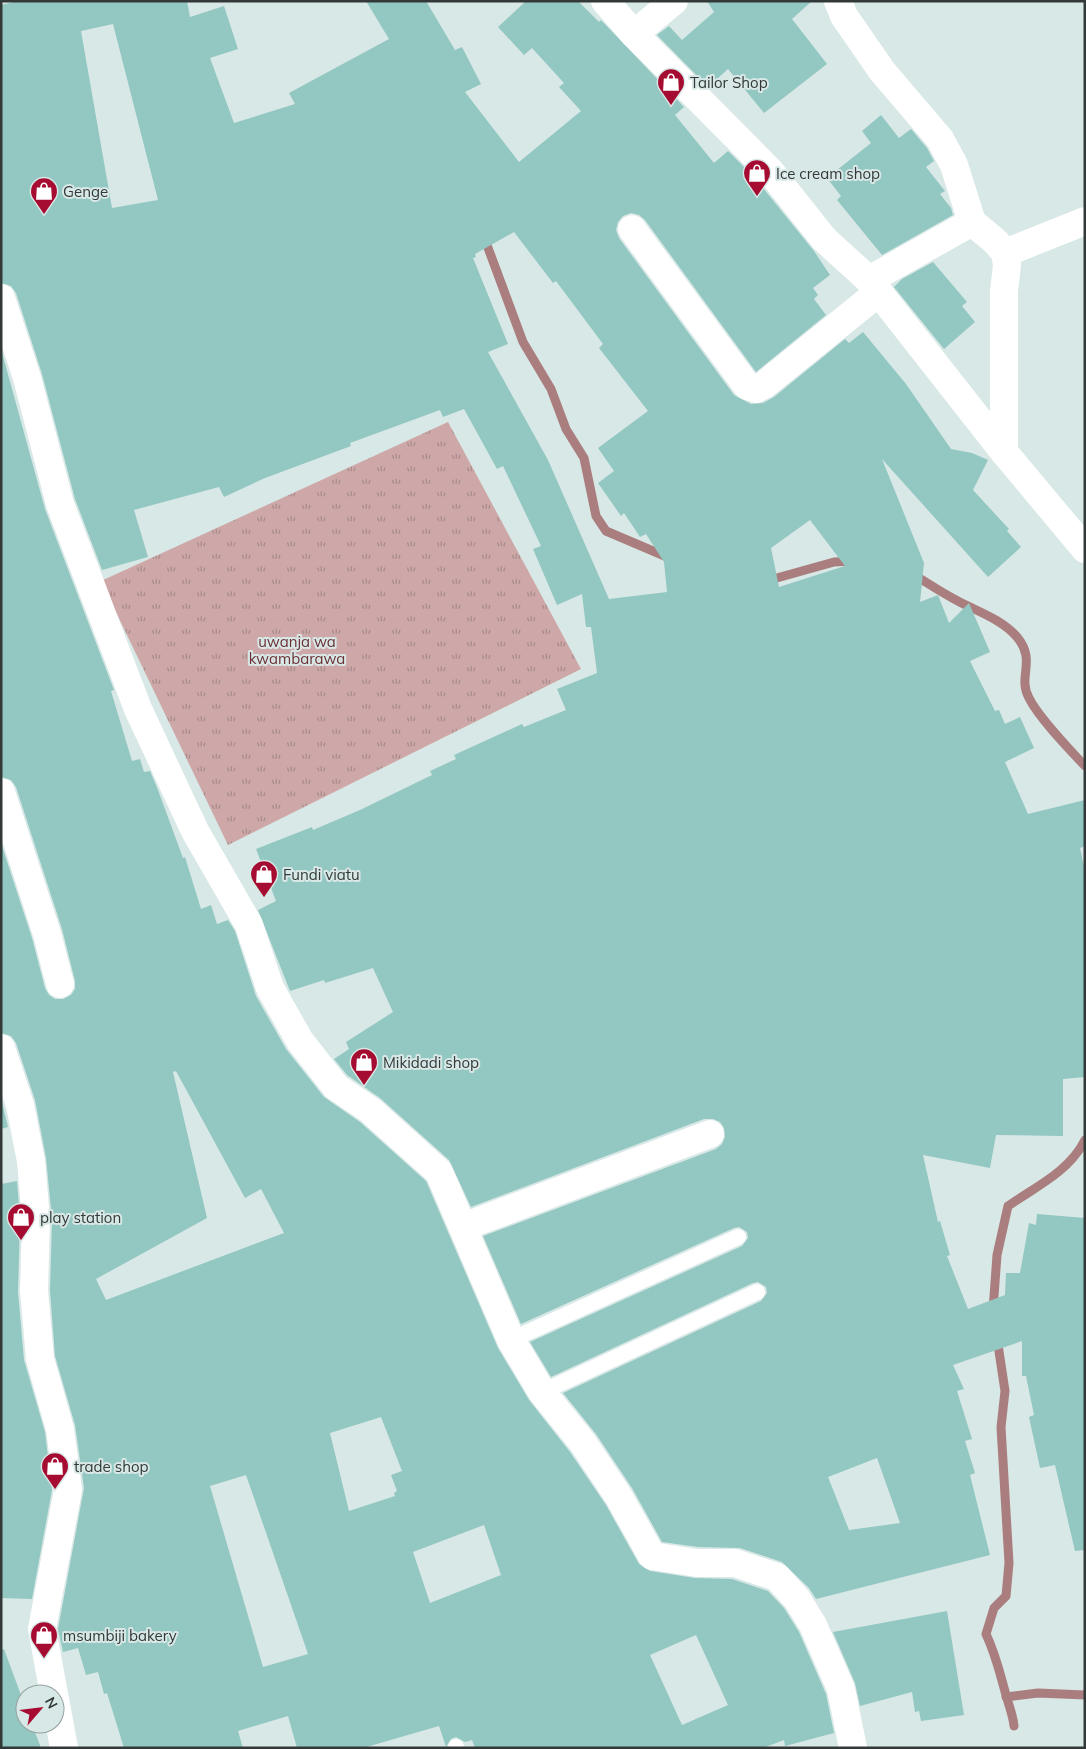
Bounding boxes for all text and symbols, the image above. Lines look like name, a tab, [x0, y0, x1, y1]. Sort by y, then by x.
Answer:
shop icon: Tailor Shop	[656, 67, 686, 106]
place label: Tailor Shop	[690, 73, 768, 92]
shop icon: Ice cream shop	[742, 158, 772, 197]
place label: Ice cream shop	[776, 164, 880, 183]
shop icon: Genge	[29, 176, 59, 215]
place label: Genge	[63, 182, 108, 201]
park label: uwanja wa kwambarawa	[249, 632, 345, 668]
shop icon: Fundi viatu	[249, 859, 279, 898]
place label: Fundi viatu	[283, 865, 360, 884]
shop icon: Mikidadi shop	[349, 1047, 379, 1086]
place label: Mikidadi shop	[383, 1053, 479, 1072]
shop icon: play station	[6, 1202, 36, 1241]
place label: play station	[40, 1208, 121, 1227]
shop icon: trade shop	[40, 1451, 70, 1490]
place label: trade shop	[74, 1457, 149, 1476]
shop icon: msumbiji bakery	[29, 1620, 59, 1659]
place label: msumbiji bakery	[63, 1626, 177, 1645]
north arrow	[15, 1684, 65, 1734]
text: N	[41, 1694, 62, 1712]

